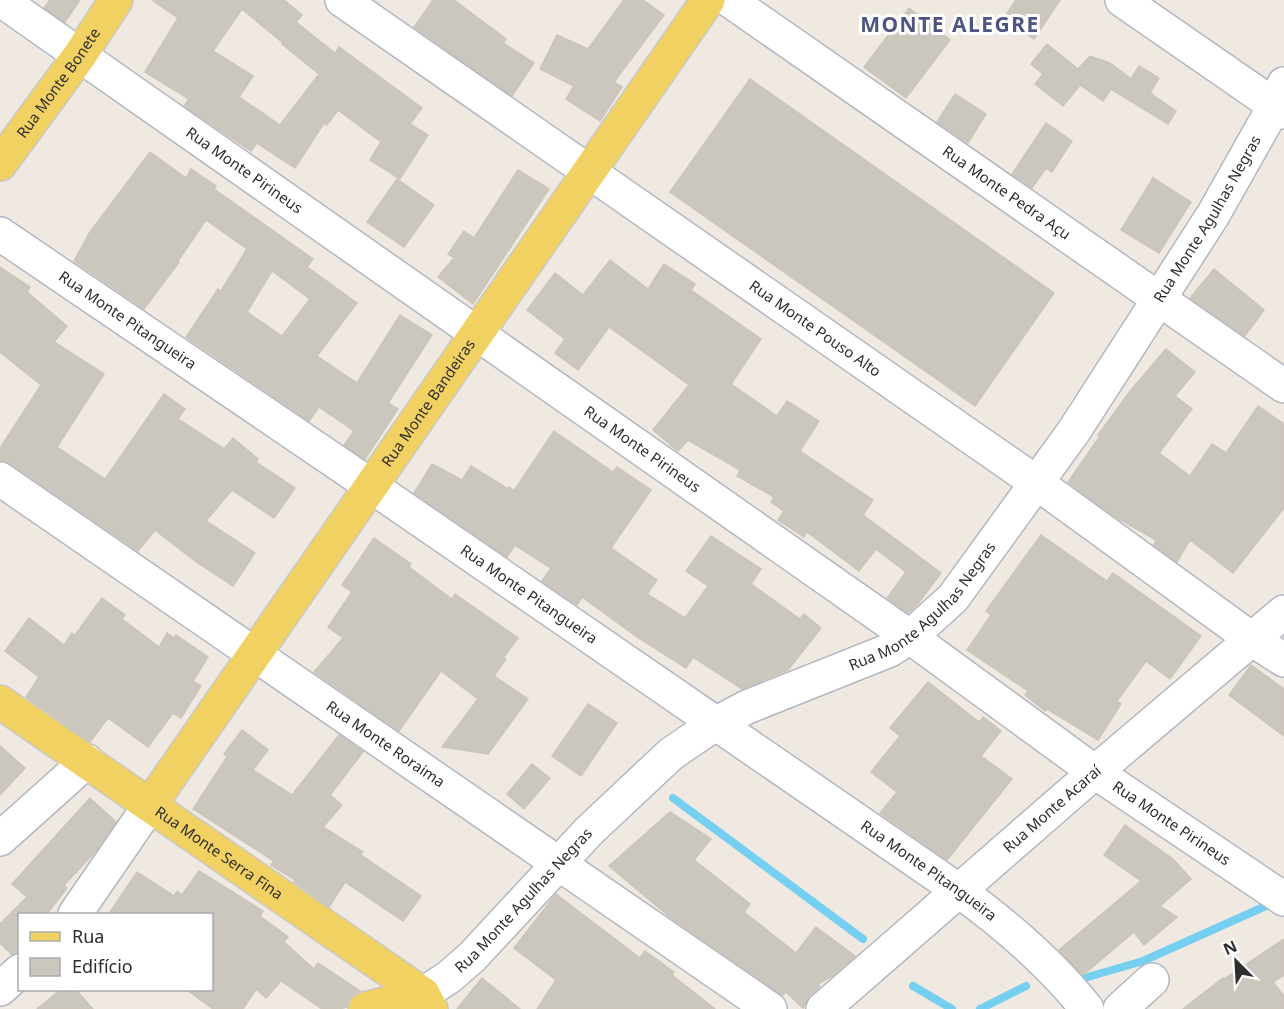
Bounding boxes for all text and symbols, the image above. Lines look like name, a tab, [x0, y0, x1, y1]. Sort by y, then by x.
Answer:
district label: MONTE ALEGRE	[860, 10, 1040, 38]
street label: Rua Monte Bonete	[11, 24, 104, 142]
street label: Rua Monte Pirineus	[183, 122, 307, 217]
street label: Rua Monte Agulhas Negras	[1148, 131, 1265, 306]
street label: Rua Monte Pedra Açu	[939, 141, 1075, 244]
street label: Rua Monte Pitangueira	[55, 266, 201, 373]
street label: Rua Monte Pouso Alto	[746, 275, 885, 381]
street label: Rua Monte Bandeiras	[376, 335, 479, 470]
street label: Rua Monte Pirineus	[581, 401, 705, 496]
street label: Rua Monte Agulhas Negras	[846, 537, 999, 674]
street label: Rua Monte Pitangueira	[457, 540, 602, 648]
street label: Rua Monte Roraima	[323, 696, 449, 791]
street label: Rua Monte Acaraí	[998, 759, 1106, 857]
street label: Rua Monte Pirineus	[1109, 776, 1235, 869]
street label: Rua Monte Serra Fina	[152, 801, 287, 903]
street label: Rua Monte Pitangueira	[857, 815, 1001, 925]
street label: Rua Monte Agulhas Negras	[450, 823, 596, 977]
legend	[18, 913, 213, 991]
text: Rua	[72, 924, 104, 948]
north arrow	[1206, 931, 1266, 991]
text: N	[1219, 935, 1240, 960]
text: Edifício	[72, 954, 133, 978]

